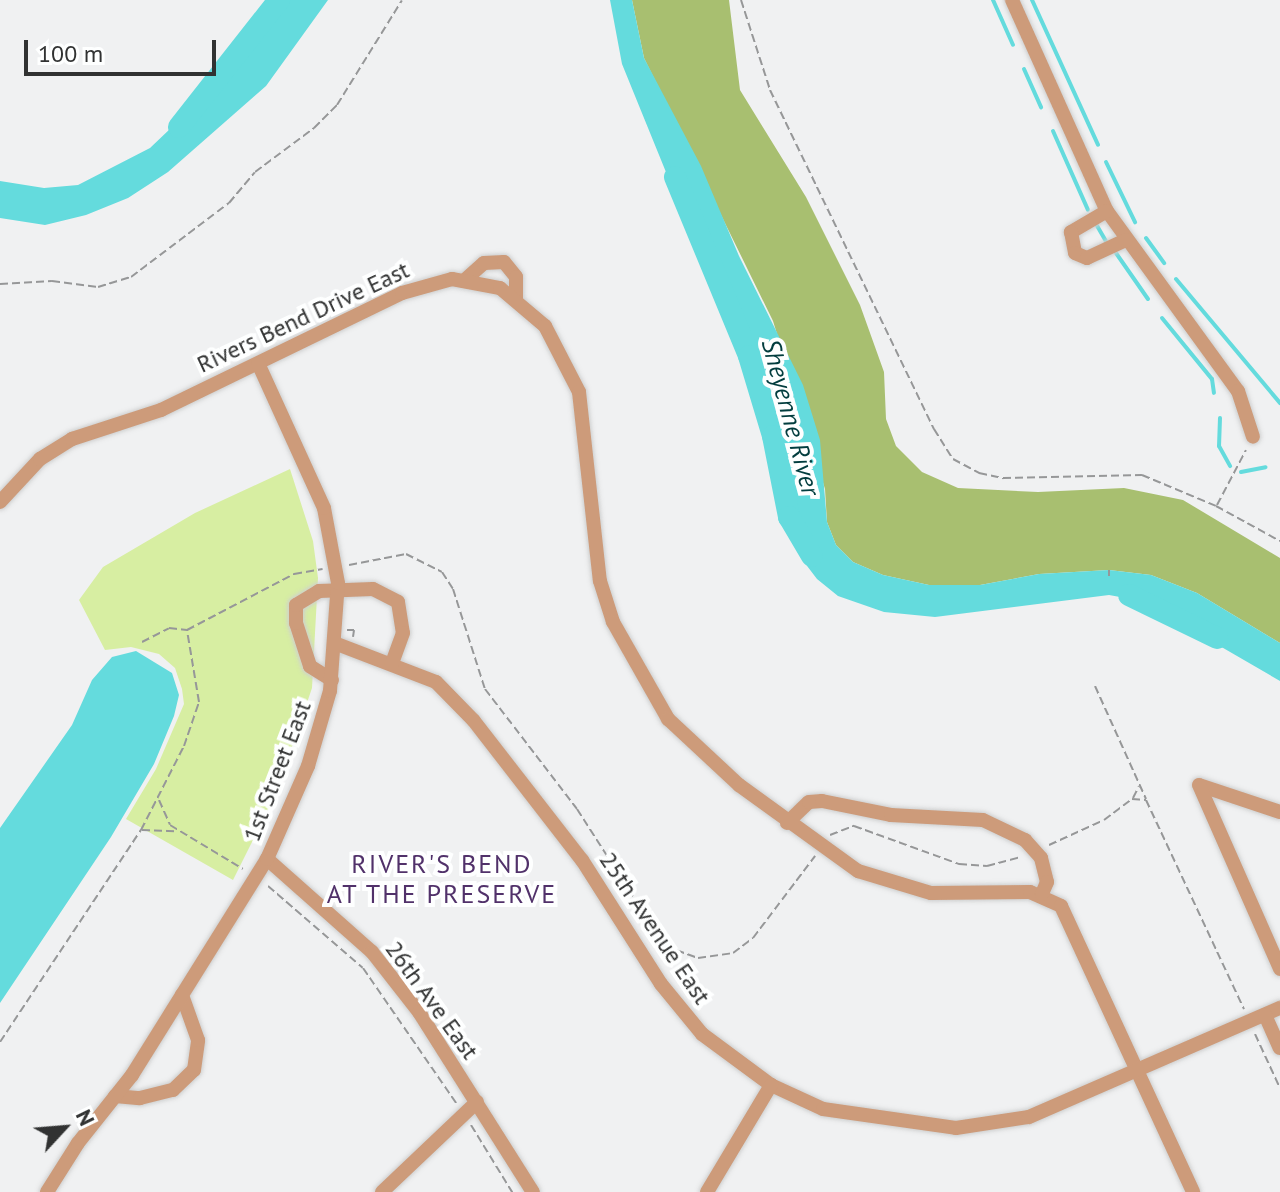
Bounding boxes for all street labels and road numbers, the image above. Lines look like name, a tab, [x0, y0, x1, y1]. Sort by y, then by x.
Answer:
street label: Rivers Bend Drive East	[192, 255, 414, 379]
street label: 1st Street East	[237, 697, 317, 845]
street label: 25th Avenue East	[593, 846, 717, 1010]
street label: 26th Ave East	[379, 935, 485, 1065]

